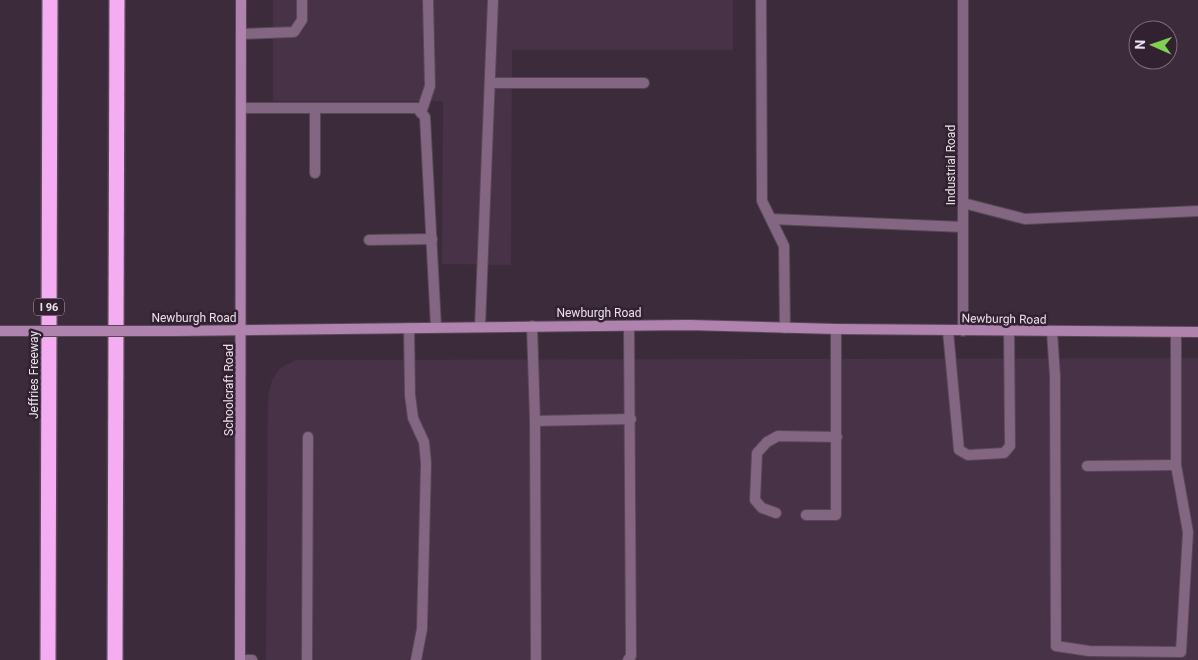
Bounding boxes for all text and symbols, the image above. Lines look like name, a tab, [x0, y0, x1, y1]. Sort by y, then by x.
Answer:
north arrow	[1128, 20, 1178, 70]
text: N	[1132, 39, 1148, 50]
street label: Industrial Road	[944, 125, 958, 205]
road number: I 96	[34, 298, 64, 316]
street label: Newburgh Road	[556, 306, 642, 320]
street label: Newburgh Road	[151, 311, 237, 325]
street label: Newburgh Road	[961, 311, 1047, 327]
street label: Jeffries Freeway	[27, 331, 41, 419]
street label: Schoolcraft Road	[222, 344, 236, 436]

